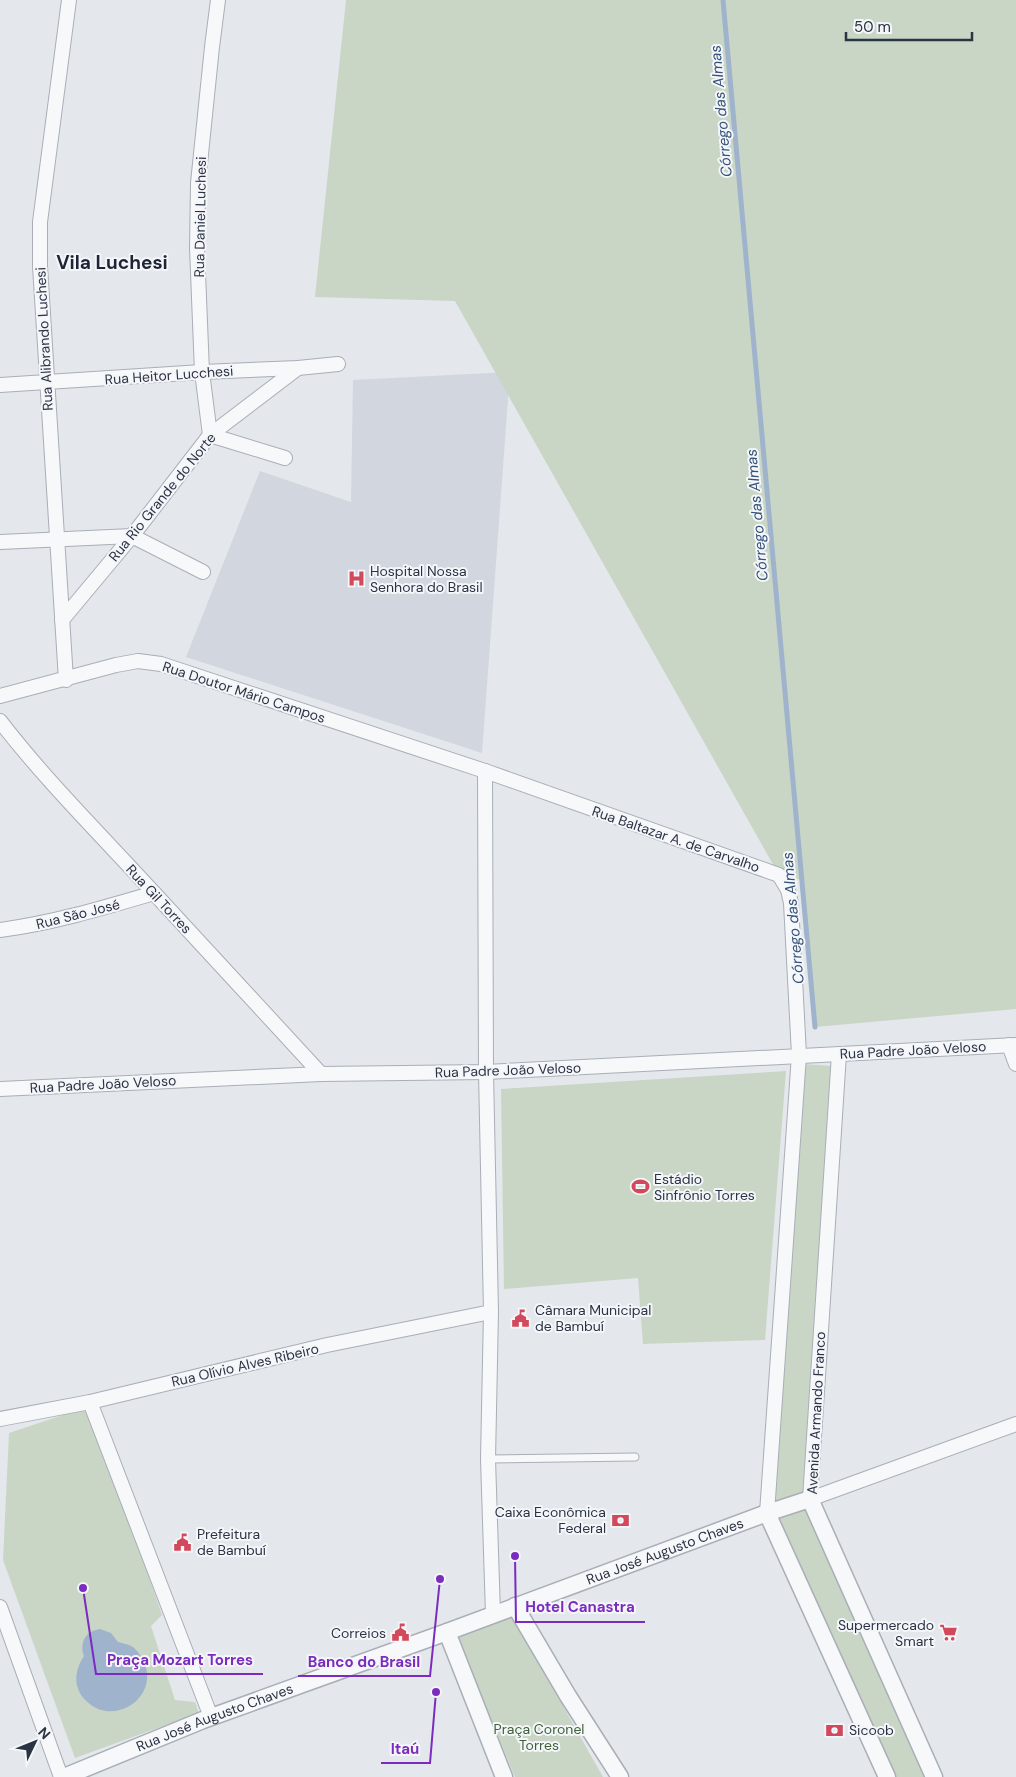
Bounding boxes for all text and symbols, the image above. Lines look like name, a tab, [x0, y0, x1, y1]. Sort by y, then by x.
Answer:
scale bar	[846, 10, 972, 42]
text: 50 m	[854, 17, 891, 37]
water label: Córrego das Almas	[705, 44, 737, 178]
street label: Rua Daniel Luchesi	[190, 156, 210, 278]
district label: Vila Luchesi	[56, 250, 168, 275]
street label: Rua Alibrando Luchesi	[31, 267, 57, 411]
street label: Rua Heitor Lucchesi	[104, 362, 234, 388]
street label: Rua Rio Grande do Norte	[105, 429, 220, 565]
water label: Córrego das Almas	[741, 448, 773, 582]
place label: Hospital Nossa Senhora do Brasil	[370, 562, 483, 596]
hospital icon: Hospital Nossa Senhora do Brasil	[346, 569, 366, 589]
street label: Rua Doutor Mário Campos	[160, 657, 328, 727]
street label: Rua Baltazar A. de Carvalho	[590, 802, 762, 876]
water label: Córrego das Almas	[777, 851, 809, 985]
street label: Rua Gil Torres	[122, 861, 196, 937]
street label: Rua São José	[34, 895, 122, 933]
street label: Rua Padre João Veloso	[839, 1037, 987, 1063]
street label: Rua Padre João Veloso	[434, 1058, 582, 1082]
street label: Rua Padre João Veloso	[29, 1071, 177, 1097]
place label: Estádio Sinfrônio Torres	[654, 1170, 755, 1204]
sports icon: Estádio Sinfrônio Torres	[630, 1177, 650, 1197]
place label: Câmara Municipal de Bambuí	[535, 1301, 651, 1335]
public building icon: Câmara Municipal de Bambuí	[511, 1308, 531, 1328]
street label: Avenida Armando Franco	[803, 1331, 829, 1495]
street label: Rua Olívio Alves Ribeiro	[170, 1339, 320, 1391]
place label: Caixa Econômica Federal	[495, 1503, 606, 1537]
bank icon: Caixa Econômica Federal	[610, 1510, 630, 1530]
street label: Rua José Augusto Chaves	[584, 1514, 746, 1588]
place label: Prefeitura de Bambuí	[197, 1525, 267, 1559]
public building icon: Prefeitura de Bambuí	[173, 1532, 193, 1552]
callout: Hotel Canastra	[516, 1592, 645, 1622]
text: Hotel Canastra	[525, 1597, 635, 1617]
place label: Supermercado Smart	[838, 1616, 934, 1650]
public building icon: Correios	[390, 1623, 410, 1643]
supermarket icon: Supermercado Smart	[938, 1623, 958, 1643]
place label: Correios	[331, 1624, 386, 1642]
callout: Praça Mozart Torres	[96, 1644, 263, 1674]
callout: Banco do Brasil	[298, 1646, 430, 1676]
text: Praça Mozart Torres	[107, 1650, 253, 1670]
text: Banco do Brasil	[308, 1652, 420, 1672]
street label: Rua José Augusto Chaves	[134, 1679, 295, 1755]
north arrow	[10, 1717, 60, 1767]
park label: Praça Coronel Torres	[494, 1720, 584, 1754]
bank icon: Sicoob	[825, 1720, 845, 1740]
place label: Sicoob	[849, 1721, 894, 1739]
text: N	[34, 1723, 55, 1743]
callout: Itaú	[381, 1733, 430, 1763]
text: Itaú	[391, 1739, 419, 1759]

